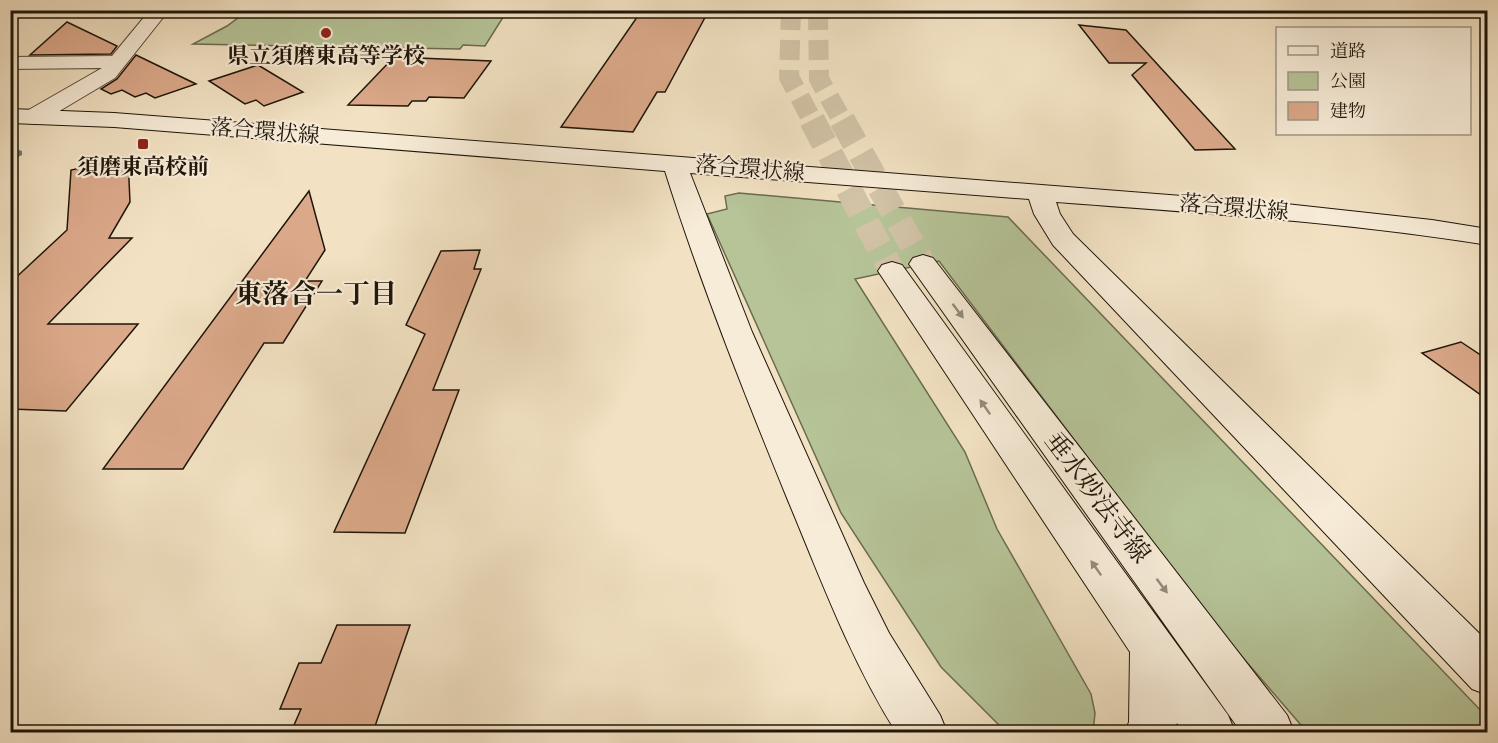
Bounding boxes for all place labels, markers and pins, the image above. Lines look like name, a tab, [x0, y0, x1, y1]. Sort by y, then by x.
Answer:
marker: 県立須磨東高等学校	[319, 26, 333, 40]
place label: 県立須磨東高等学校	[227, 43, 425, 70]
marker: 須磨東高校前	[136, 137, 150, 151]
place label: 須磨東高校前	[77, 154, 209, 181]

